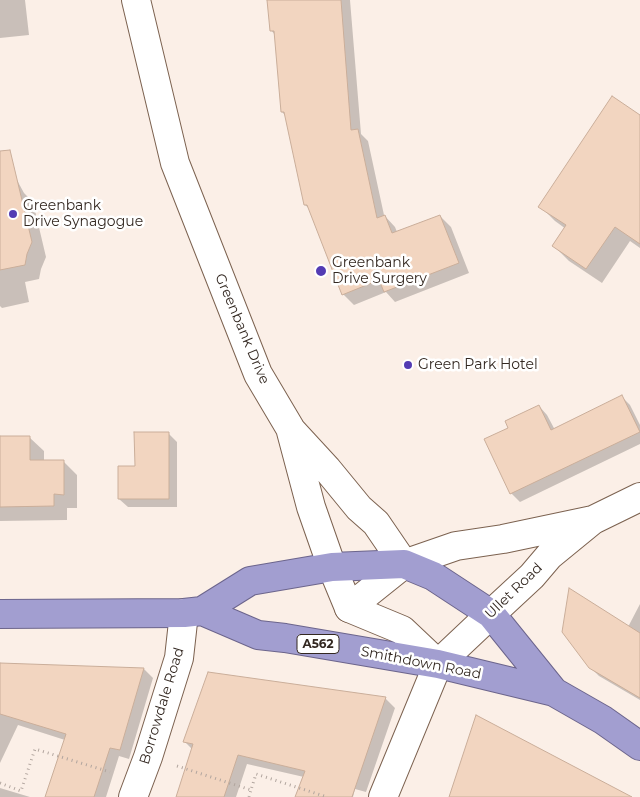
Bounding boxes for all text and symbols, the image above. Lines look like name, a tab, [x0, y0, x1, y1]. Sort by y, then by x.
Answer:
place label: Greenbank Drive Synagogue	[23, 198, 143, 230]
marker: Greenbank Drive Synagogue	[7, 208, 19, 220]
place label: Greenbank Drive Surgery	[332, 255, 427, 288]
marker: Greenbank Drive Surgery	[314, 264, 328, 278]
street label: Greenbank Drive	[211, 271, 273, 387]
place label: Green Park Hotel	[418, 357, 538, 373]
marker: Green Park Hotel	[402, 359, 414, 371]
street label: Ullet Road	[482, 560, 546, 622]
road number: A562	[297, 634, 339, 654]
street label: Smithdown Road	[359, 643, 483, 683]
street label: Borrowdale Road	[136, 646, 188, 766]

